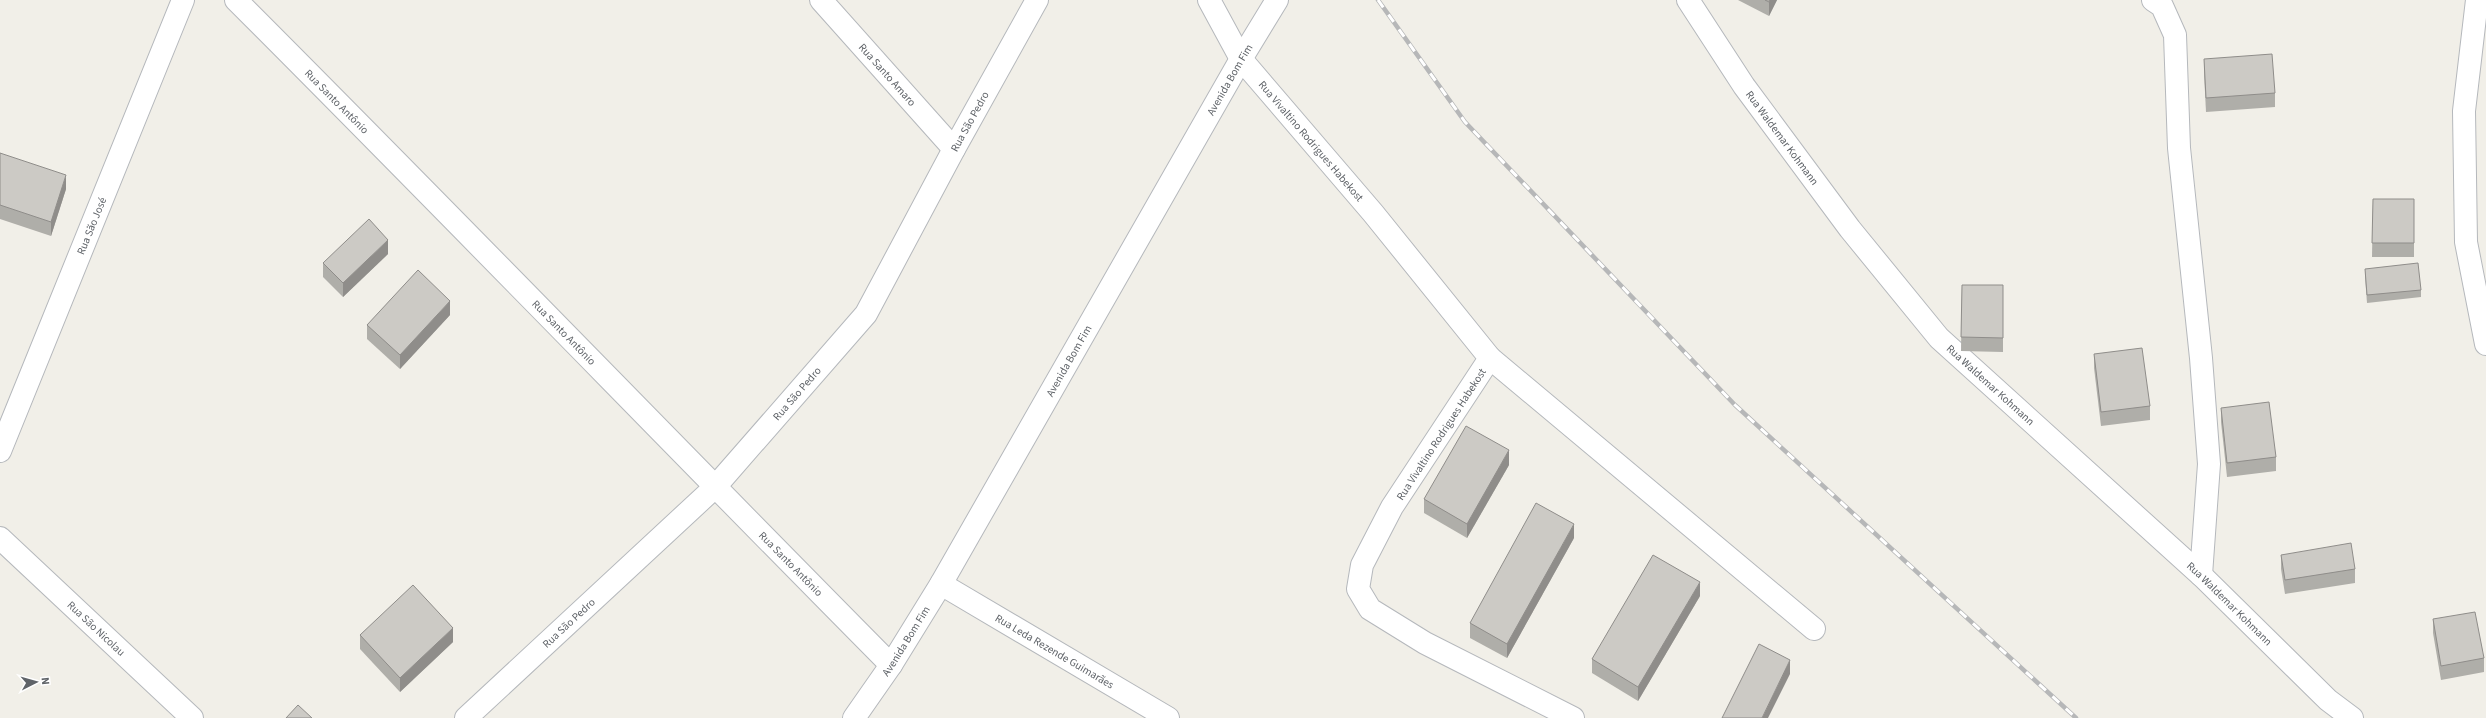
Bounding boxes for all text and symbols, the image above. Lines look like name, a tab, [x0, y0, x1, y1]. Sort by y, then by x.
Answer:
street label: Rua Santo Amaro	[855, 40, 919, 110]
street label: Avenida Bom Fim	[1203, 41, 1256, 118]
street label: Rua Santo Antônio	[301, 66, 372, 137]
street label: Rua Vivaltino Rodrigues Habekost	[1255, 78, 1367, 205]
street label: Rua Waldemar Kohmann	[1742, 88, 1822, 188]
street label: Rua São Pedro	[947, 89, 993, 154]
street label: Rua São José	[73, 194, 110, 257]
street label: Rua Santo Antônio	[528, 297, 599, 368]
street label: Avenida Bom Fim	[1043, 322, 1095, 399]
street label: Rua Waldemar Kohmann	[1943, 341, 2038, 429]
street label: Rua São Pedro	[770, 364, 825, 424]
street label: Rua Vivaltino Rodrigues Habekost	[1393, 365, 1490, 503]
street label: Rua Santo Antônio	[755, 528, 826, 600]
street label: Rua Waldemar Kohmann	[2183, 559, 2275, 649]
street label: Rua São Pedro	[539, 595, 599, 651]
street label: Rua São Nicolau	[64, 598, 128, 660]
street label: Avenida Bom Fim	[879, 603, 934, 679]
street label: Rua Leda Rezende Guimarães	[992, 611, 1117, 693]
north arrow	[16, 662, 56, 702]
text: N	[38, 677, 53, 685]

